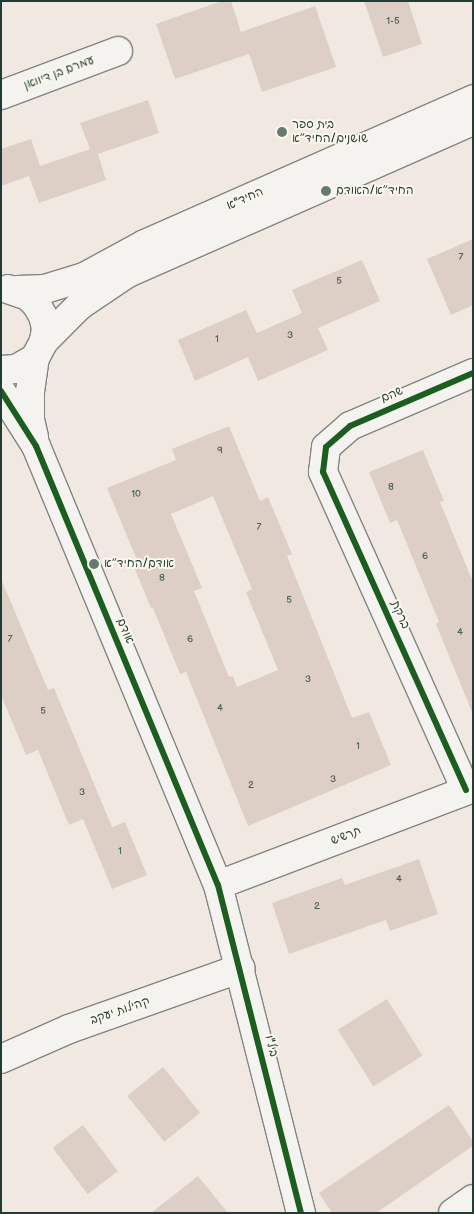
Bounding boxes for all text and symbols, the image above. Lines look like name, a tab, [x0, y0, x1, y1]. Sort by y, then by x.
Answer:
house number: 1-5	[386, 16, 400, 28]
street label: עמרם בן דיוואן	[22, 53, 96, 93]
place label: בית ספר שושנים/החיד״א	[292, 118, 368, 146]
marker: בית ספר שושנים/החיד״א	[276, 126, 288, 138]
place label: החיד״א/האודם	[336, 184, 414, 198]
street label: החיד"א	[224, 185, 266, 213]
marker: החיד״א/האודם	[320, 185, 332, 197]
house number: 7	[459, 252, 463, 264]
house number: 5	[336, 276, 342, 288]
house number: 3	[287, 330, 293, 342]
house number: 1	[215, 334, 219, 346]
street label: שהם	[379, 384, 405, 406]
house number: 9	[217, 445, 223, 457]
house number: 8	[388, 482, 394, 494]
house number: 10	[131, 489, 141, 501]
house number: 7	[257, 522, 261, 534]
house number: 6	[422, 551, 428, 563]
place label: אודם/החיד״א	[104, 557, 174, 571]
marker: אודם/החיד״א	[88, 558, 100, 570]
house number: 8	[159, 573, 165, 585]
house number: 5	[286, 595, 292, 607]
street label: ברקת	[387, 599, 413, 631]
street label: אודם	[113, 616, 137, 646]
house number: 4	[457, 627, 463, 639]
house number: 7	[8, 634, 12, 646]
house number: 6	[187, 634, 193, 646]
house number: 3	[305, 674, 311, 686]
house number: 4	[217, 703, 223, 715]
house number: 5	[40, 706, 46, 718]
house number: 1	[356, 741, 360, 753]
house number: 3	[330, 774, 336, 786]
house number: 2	[248, 780, 254, 792]
house number: 3	[79, 787, 85, 799]
street label: תרשיש	[329, 824, 363, 848]
house number: 1	[118, 846, 122, 858]
house number: 4	[396, 874, 402, 886]
house number: 2	[314, 901, 320, 913]
street label: קהילות יעקב	[88, 994, 152, 1028]
street label: ביל"ו	[261, 1034, 281, 1058]

